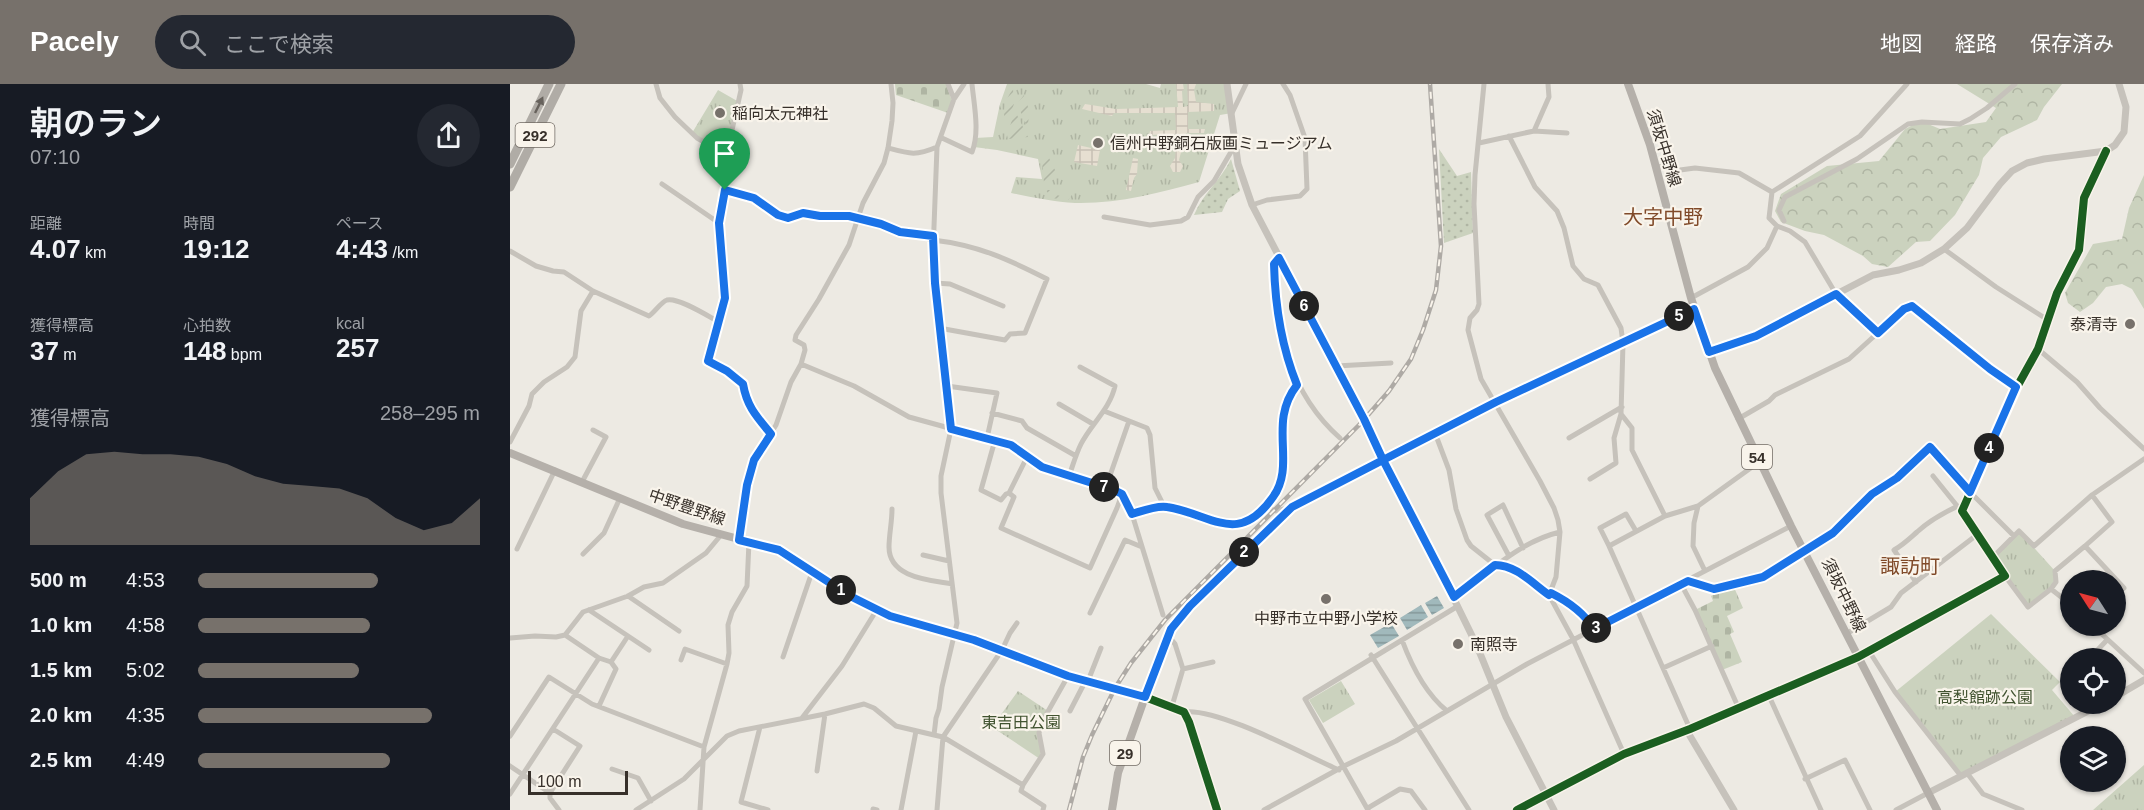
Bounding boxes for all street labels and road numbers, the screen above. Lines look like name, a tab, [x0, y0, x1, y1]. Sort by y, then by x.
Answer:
street label: 須坂中野線	[1644, 107, 1684, 189]
road number: 292	[516, 123, 554, 147]
road number: 54	[1742, 445, 1772, 469]
street label: 中野豊野線	[646, 486, 728, 528]
street label: 須坂中野線	[1819, 555, 1869, 635]
road number: 29	[1110, 741, 1140, 765]

